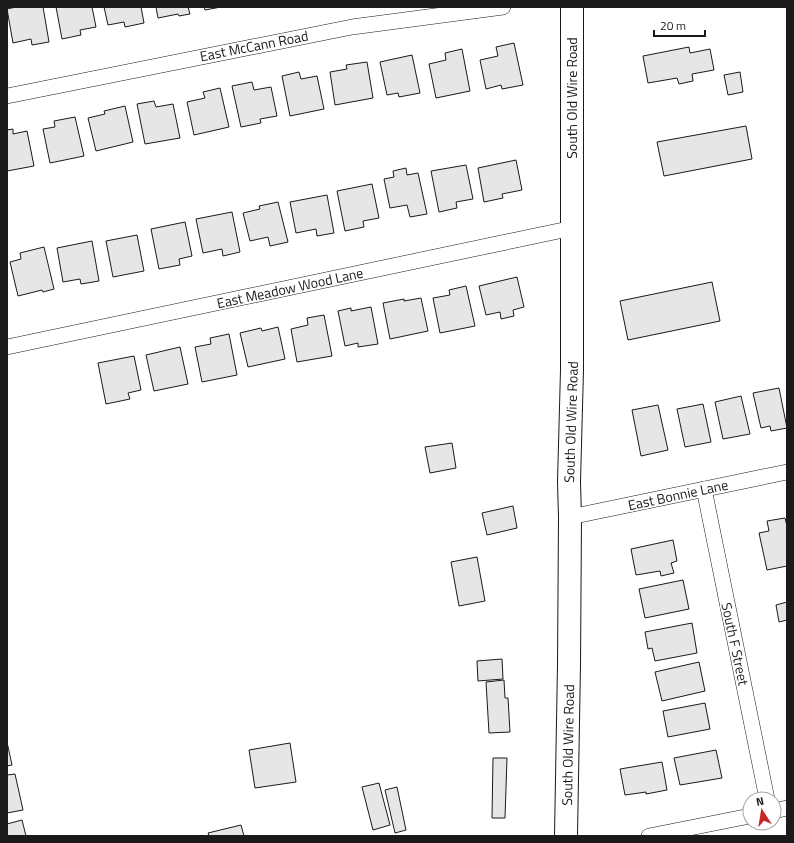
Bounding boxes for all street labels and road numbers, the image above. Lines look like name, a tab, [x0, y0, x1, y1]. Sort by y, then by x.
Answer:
street label: East McCann Road	[198, 25, 310, 66]
street label: South Old Wire Road	[561, 37, 582, 159]
street label: East Meadow Wood Lane	[215, 262, 365, 313]
street label: South Old Wire Road	[558, 361, 583, 483]
street label: East Bonnie Lane	[626, 474, 730, 515]
street label: South F Street	[716, 600, 755, 687]
street label: South Old Wire Road	[556, 684, 579, 806]

